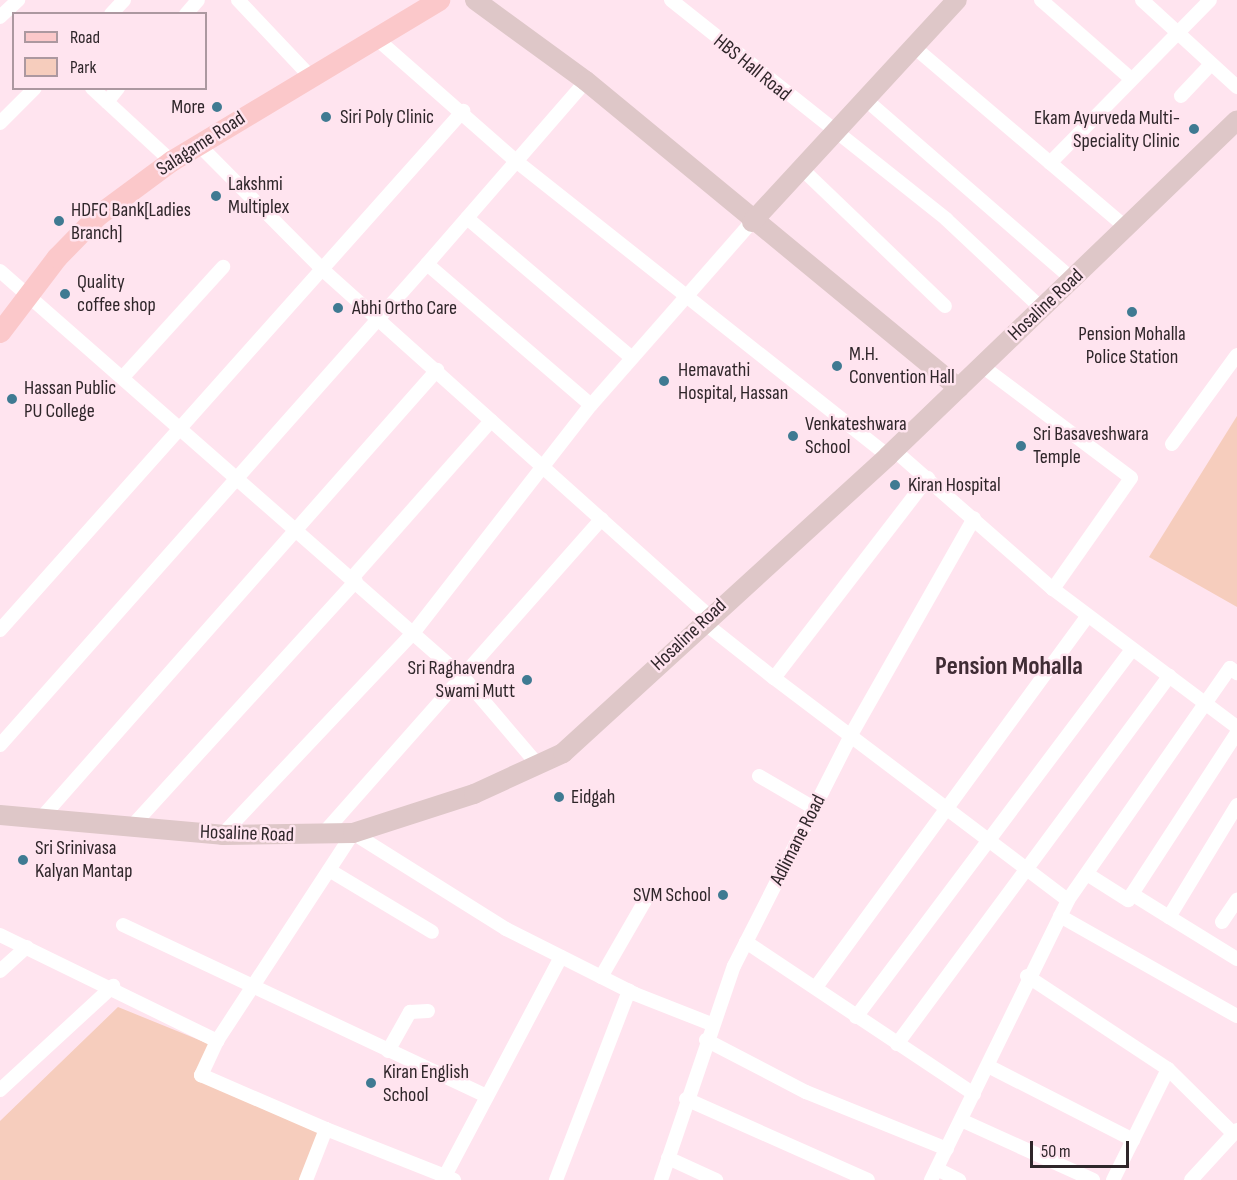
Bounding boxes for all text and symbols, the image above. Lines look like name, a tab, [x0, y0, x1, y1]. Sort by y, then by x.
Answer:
legend	[12, 12, 207, 90]
text: Road	[70, 27, 100, 48]
street label: HBS Hall Road	[708, 30, 796, 106]
text: Park	[70, 57, 96, 78]
place label: More	[171, 95, 205, 119]
marker: More	[210, 100, 224, 114]
place label: Siri Poly Clinic	[340, 105, 434, 129]
place label: Ekam Ayurveda Multi- Speciality Clinic	[1034, 106, 1180, 153]
street label: Salagame Road	[152, 107, 250, 181]
marker: Siri Poly Clinic	[317, 108, 335, 126]
marker: Ekam Ayurveda Multi- Speciality Clinic	[1185, 120, 1203, 138]
place label: Lakshmi Multiplex	[228, 172, 289, 219]
marker: Lakshmi Multiplex	[209, 189, 223, 203]
place label: HDFC Bank[Ladies Branch]	[71, 198, 191, 245]
marker: HDFC Bank[Ladies Branch]	[52, 214, 66, 228]
street label: Hosaline Road	[1003, 264, 1089, 346]
place label: Quality coffee shop	[77, 270, 156, 317]
marker: Quality coffee shop	[58, 287, 72, 301]
place label: Abhi Ortho Care	[352, 296, 457, 320]
marker: Abhi Ortho Care	[329, 299, 347, 317]
marker: Pension Mohalla Police Station	[1125, 305, 1139, 319]
place label: Pension Mohalla Police Station	[1078, 322, 1186, 369]
place label: M.H. Convention Hall	[849, 342, 955, 389]
place label: Hemavathi Hospital, Hassan	[678, 358, 788, 405]
marker: M.H. Convention Hall	[830, 359, 844, 373]
marker: Hemavathi Hospital, Hassan	[655, 372, 673, 390]
place label: Hassan Public PU College	[24, 376, 116, 423]
marker: Hassan Public PU College	[5, 392, 19, 406]
place label: Venkateshwara School	[805, 412, 907, 459]
place label: Sri Basaveshwara Temple	[1033, 422, 1149, 469]
marker: Venkateshwara School	[786, 429, 800, 443]
marker: Sri Basaveshwara Temple	[1014, 439, 1028, 453]
place label: Kiran Hospital	[908, 473, 1001, 497]
marker: Kiran Hospital	[886, 476, 904, 494]
street label: Hosaline Road	[646, 594, 732, 676]
district label: Pension Mohalla	[935, 651, 1083, 683]
place label: Sri Raghavendra Swami Mutt	[407, 656, 515, 703]
marker: Sri Raghavendra Swami Mutt	[520, 673, 534, 687]
place label: Eidgah	[571, 785, 615, 809]
marker: Eidgah	[552, 790, 566, 804]
street label: Adlimane Road	[765, 791, 831, 889]
street label: Hosaline Road	[199, 820, 295, 848]
place label: Sri Srinivasa Kalyan Mantap	[35, 837, 132, 884]
marker: Sri Srinivasa Kalyan Mantap	[16, 853, 30, 867]
place label: SVM School	[633, 883, 711, 907]
marker: SVM School	[716, 888, 730, 902]
place label: Kiran English School	[383, 1060, 469, 1107]
marker: Kiran English School	[364, 1076, 378, 1090]
scale bar	[1033, 1129, 1132, 1167]
text: 50 m	[1041, 1141, 1071, 1162]

